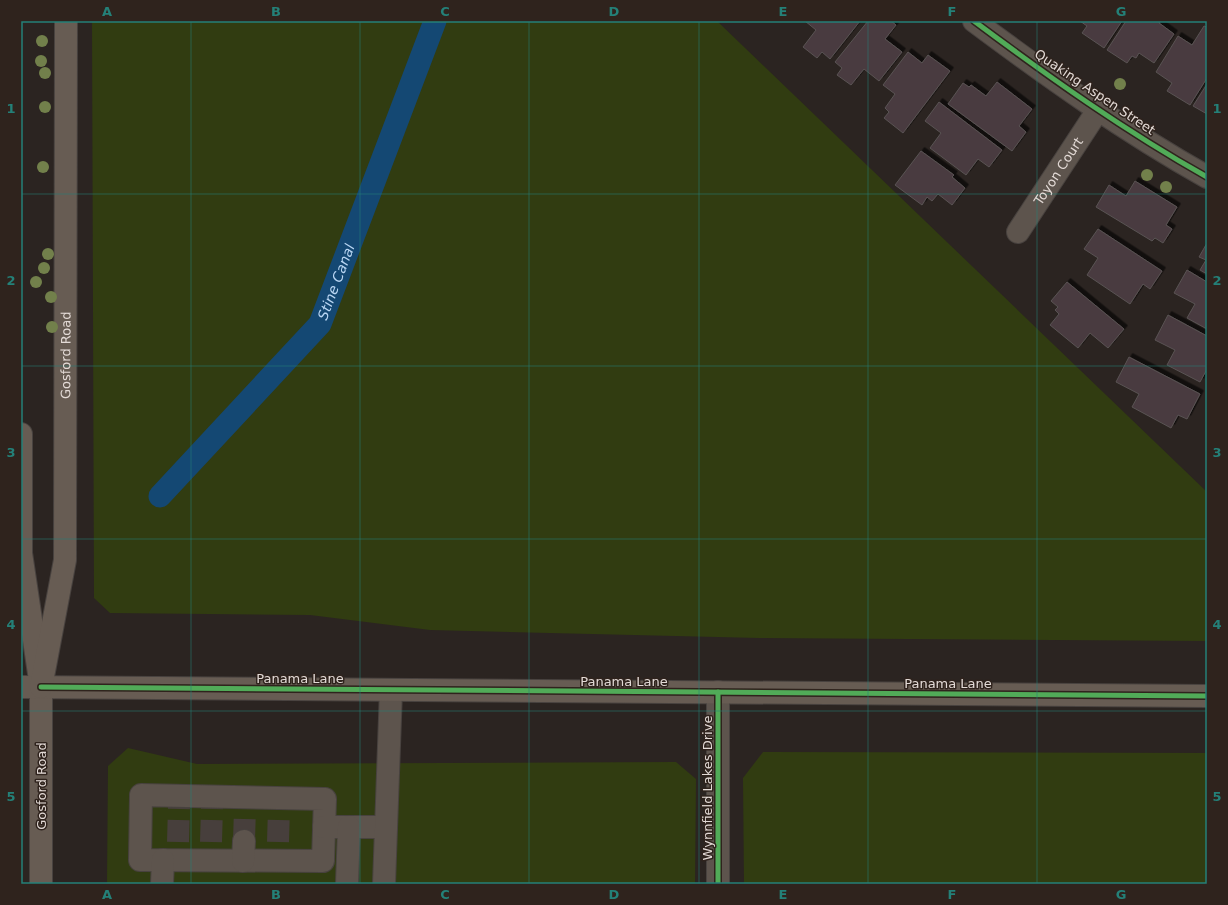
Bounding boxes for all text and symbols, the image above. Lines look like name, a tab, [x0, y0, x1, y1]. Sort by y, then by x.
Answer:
text: A	[102, 4, 112, 19]
text: B	[271, 4, 281, 19]
text: C	[440, 4, 450, 19]
text: D	[609, 4, 620, 19]
text: E	[779, 4, 787, 19]
text: F	[948, 4, 956, 19]
text: G	[1116, 4, 1126, 19]
street label: Quaking Aspen Street	[1032, 46, 1158, 138]
text: 1	[6, 101, 16, 116]
text: 1	[1212, 101, 1222, 116]
street label: Toyon Court	[1030, 134, 1086, 208]
water label: Stine Canal	[314, 242, 358, 322]
text: 2	[6, 273, 16, 288]
text: 2	[1212, 273, 1222, 288]
street label: Gosford Road	[58, 311, 73, 399]
text: 3	[6, 445, 16, 460]
text: 3	[1212, 445, 1222, 460]
text: 4	[6, 617, 16, 632]
text: 4	[1212, 617, 1222, 632]
street label: Panama Lane	[256, 671, 344, 686]
street label: Panama Lane	[580, 674, 668, 689]
street label: Panama Lane	[904, 676, 992, 691]
street label: Wynnfield Lakes Drive	[700, 716, 715, 860]
street label: Gosford Road	[34, 742, 49, 830]
text: 5	[6, 789, 16, 804]
text: 5	[1212, 789, 1222, 804]
text: A	[102, 887, 112, 902]
text: B	[271, 887, 281, 902]
text: C	[440, 887, 450, 902]
text: D	[609, 887, 620, 902]
text: E	[779, 887, 787, 902]
text: F	[948, 887, 956, 902]
text: G	[1116, 887, 1126, 902]

